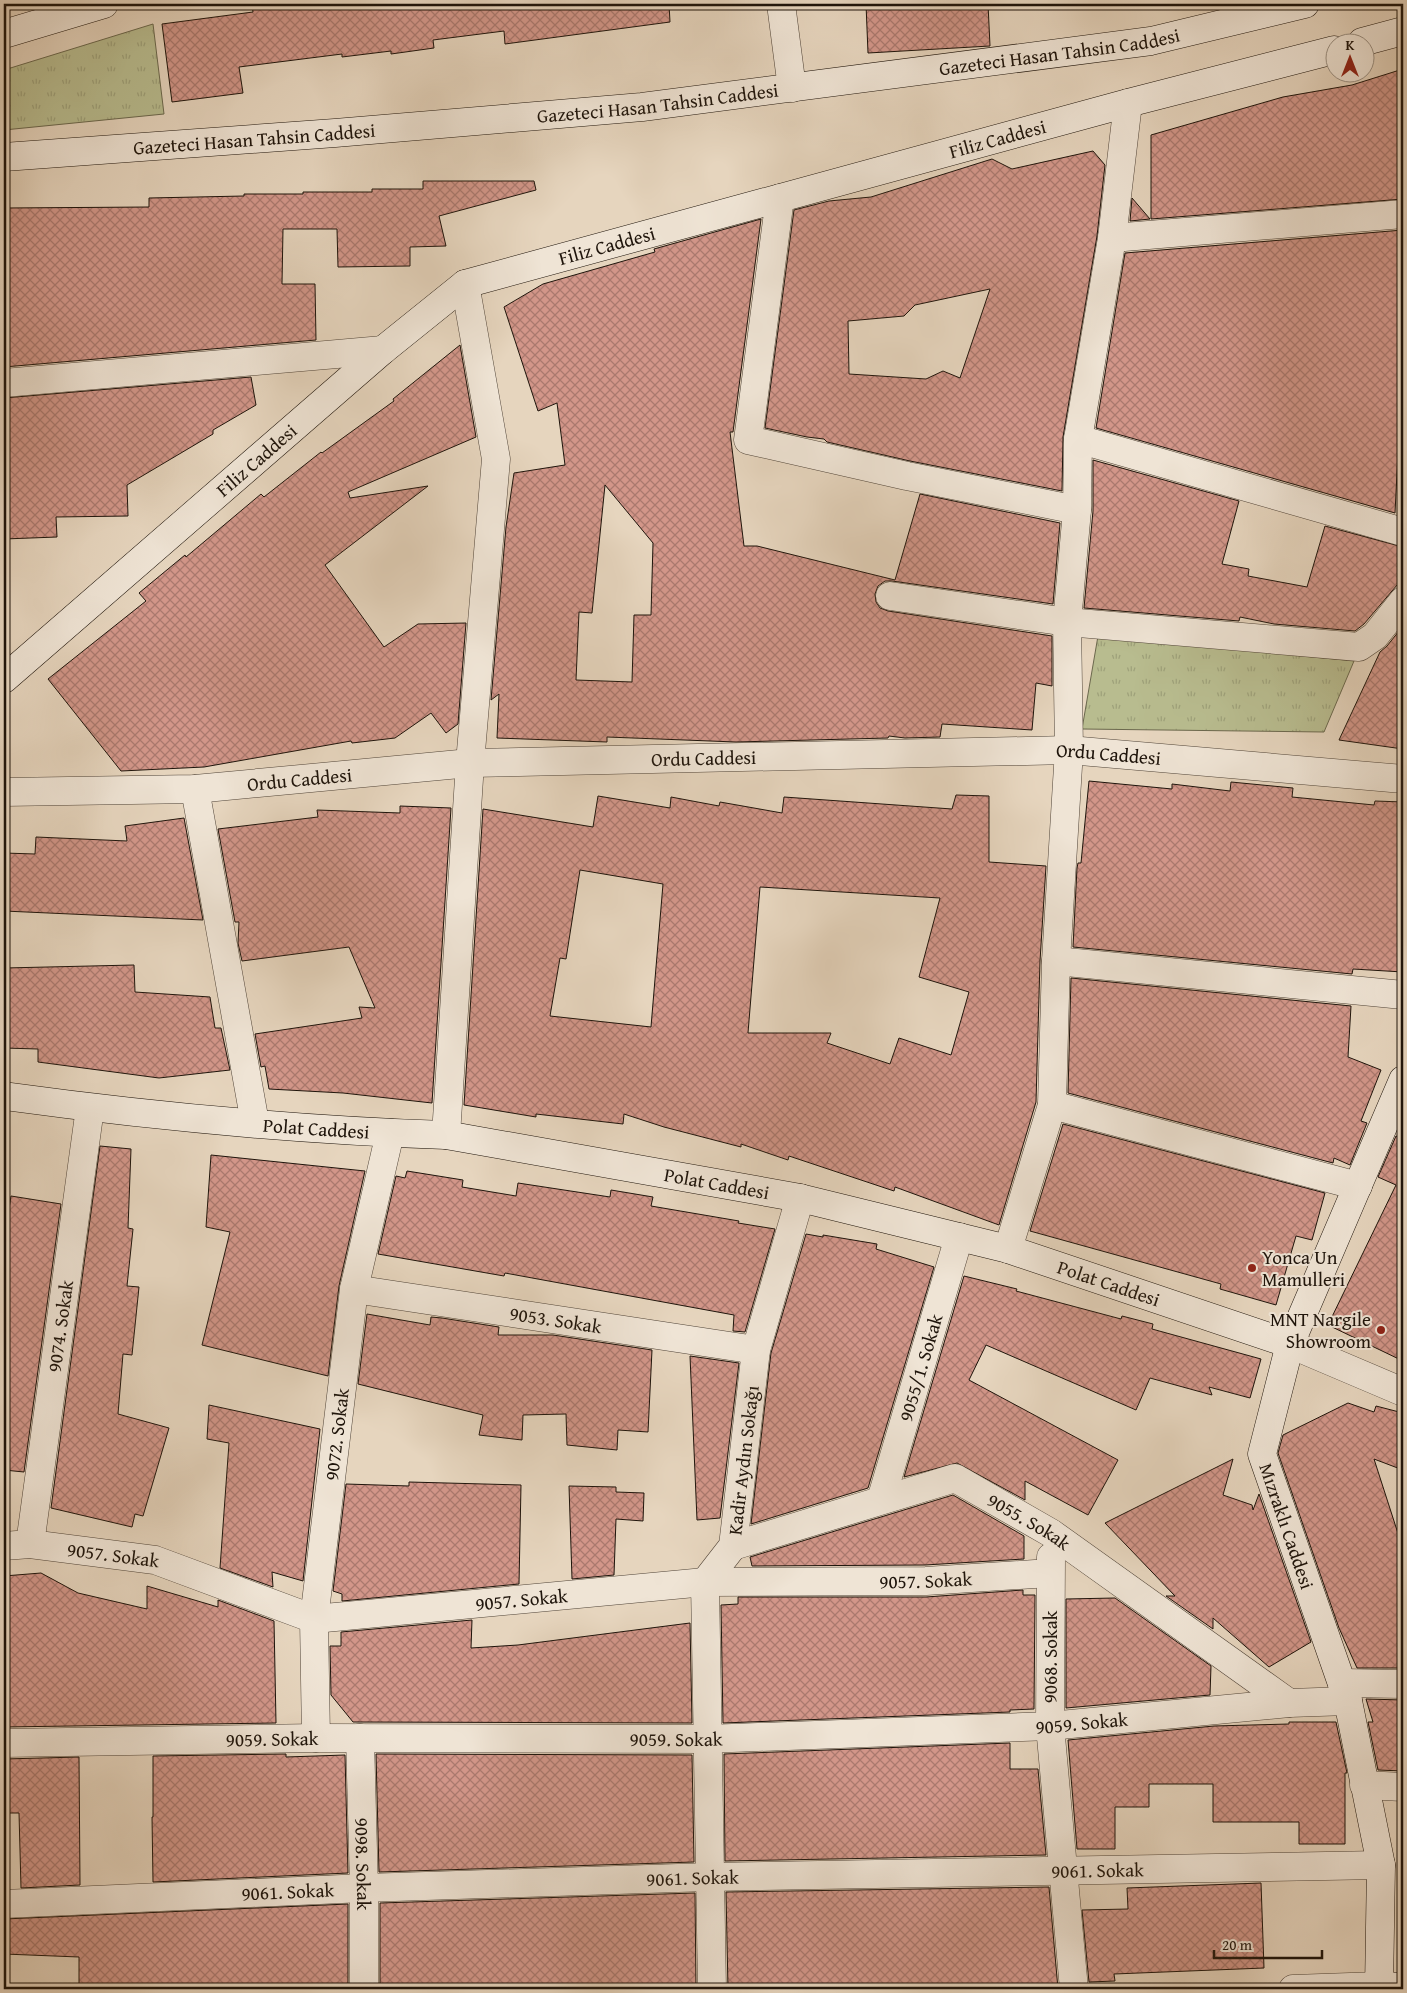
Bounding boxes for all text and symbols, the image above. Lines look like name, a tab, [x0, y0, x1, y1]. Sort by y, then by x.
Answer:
street label: Gazeteci Hasan Tahsin Caddesi	[937, 21, 1183, 82]
north arrow	[1324, 32, 1374, 82]
text: K	[1346, 35, 1355, 55]
street label: Gazeteci Hasan Tahsin Caddesi	[536, 75, 780, 130]
street label: Filiz Caddesi	[946, 112, 1049, 165]
street label: Gazeteci Hasan Tahsin Caddesi	[132, 116, 377, 162]
street label: Filiz Caddesi	[555, 219, 658, 272]
street label: Filiz Caddesi	[210, 417, 303, 503]
street label: Ordu Caddesi	[1056, 736, 1162, 772]
street label: Ordu Caddesi	[651, 743, 757, 773]
street label: Ordu Caddesi	[246, 760, 353, 798]
street label: Polat Caddesi	[262, 1110, 370, 1146]
street label: Polat Caddesi	[662, 1160, 772, 1206]
place label: Yonca Un Mamulleri	[1262, 1243, 1345, 1293]
street label: Polat Caddesi	[1054, 1253, 1164, 1313]
marker: Yonca Un Mamulleri	[1246, 1262, 1258, 1274]
street label: 9074. Sokak	[40, 1278, 80, 1374]
street label: 9053. Sokak	[508, 1299, 604, 1340]
place label: MNT Nargile Showroom	[1270, 1305, 1371, 1355]
street label: 9055/1. Sokak	[891, 1310, 950, 1425]
marker: MNT Nargile Showroom	[1375, 1324, 1387, 1336]
street label: Kadir Aydın Sokağı	[720, 1384, 766, 1537]
street label: 9072. Sokak	[317, 1386, 356, 1482]
street label: Mızraklı Caddesi	[1252, 1459, 1322, 1593]
street label: 9055. Sokak	[982, 1485, 1077, 1557]
street label: 9057. Sokak	[65, 1535, 161, 1574]
street label: 9057. Sokak	[879, 1564, 973, 1595]
street label: 9057. Sokak	[474, 1581, 569, 1618]
street label: 9068. Sokak	[1036, 1610, 1064, 1703]
street label: 9059. Sokak	[1035, 1705, 1129, 1741]
street label: 9059. Sokak	[225, 1724, 319, 1753]
street label: 9059. Sokak	[630, 1724, 723, 1753]
street label: 9098. Sokak	[348, 1817, 378, 1911]
street label: 9061. Sokak	[1051, 1855, 1144, 1885]
street label: 9061. Sokak	[646, 1862, 739, 1893]
street label: 9061. Sokak	[241, 1875, 335, 1907]
scale bar	[1214, 1928, 1322, 1960]
text: 20 m	[1222, 1934, 1253, 1955]

